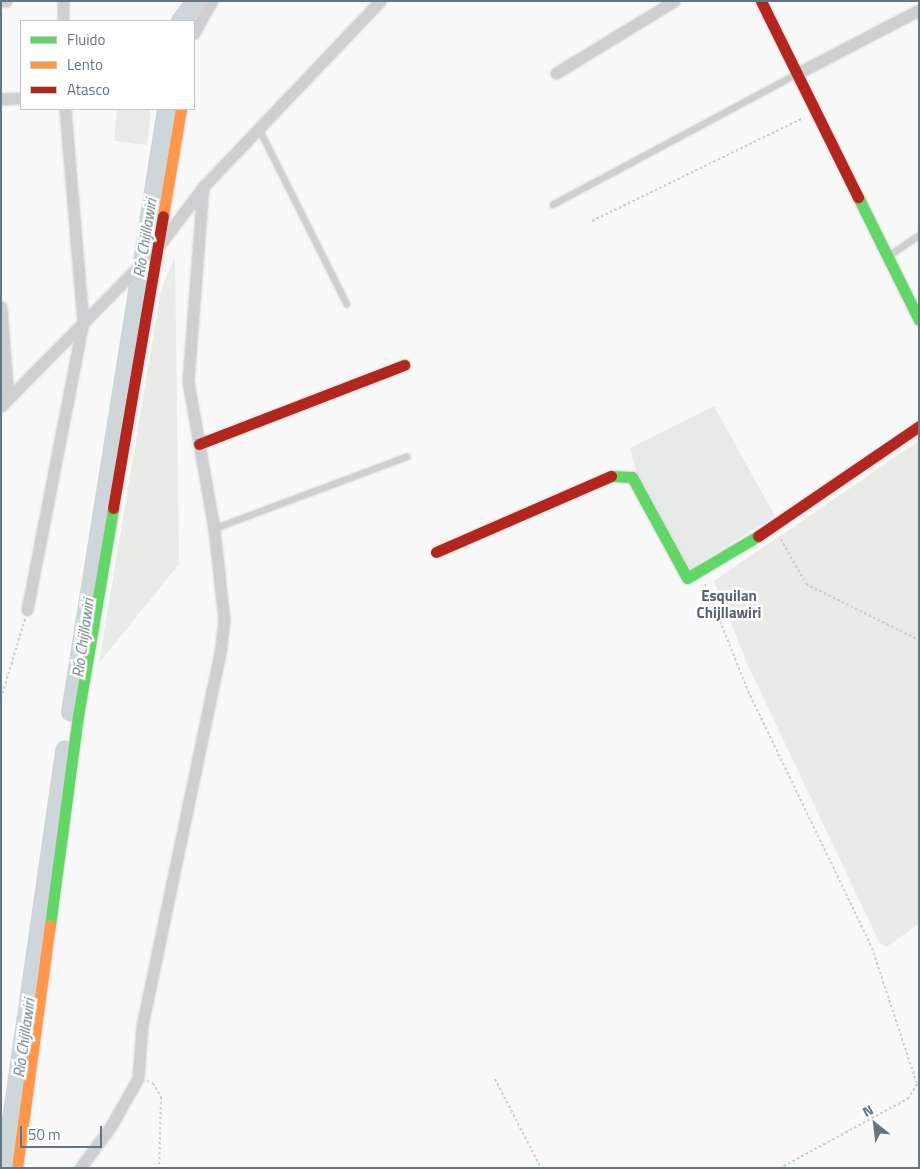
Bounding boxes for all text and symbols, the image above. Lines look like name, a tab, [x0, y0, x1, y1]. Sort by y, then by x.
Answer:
legend	[20, 20, 195, 110]
text: Fluido	[67, 28, 105, 51]
text: Lento	[67, 53, 103, 76]
text: Atasco	[67, 78, 110, 101]
water label: Río Chijllawiri	[130, 197, 160, 279]
district label: Esquilan Chijllawiri	[697, 586, 761, 621]
water label: Río Chijllawiri	[69, 597, 97, 679]
water label: Río Chijllawiri	[10, 997, 38, 1079]
north arrow	[850, 1099, 900, 1149]
text: N	[858, 1099, 877, 1122]
scale bar	[22, 1116, 105, 1148]
text: 50 m	[28, 1123, 61, 1146]

